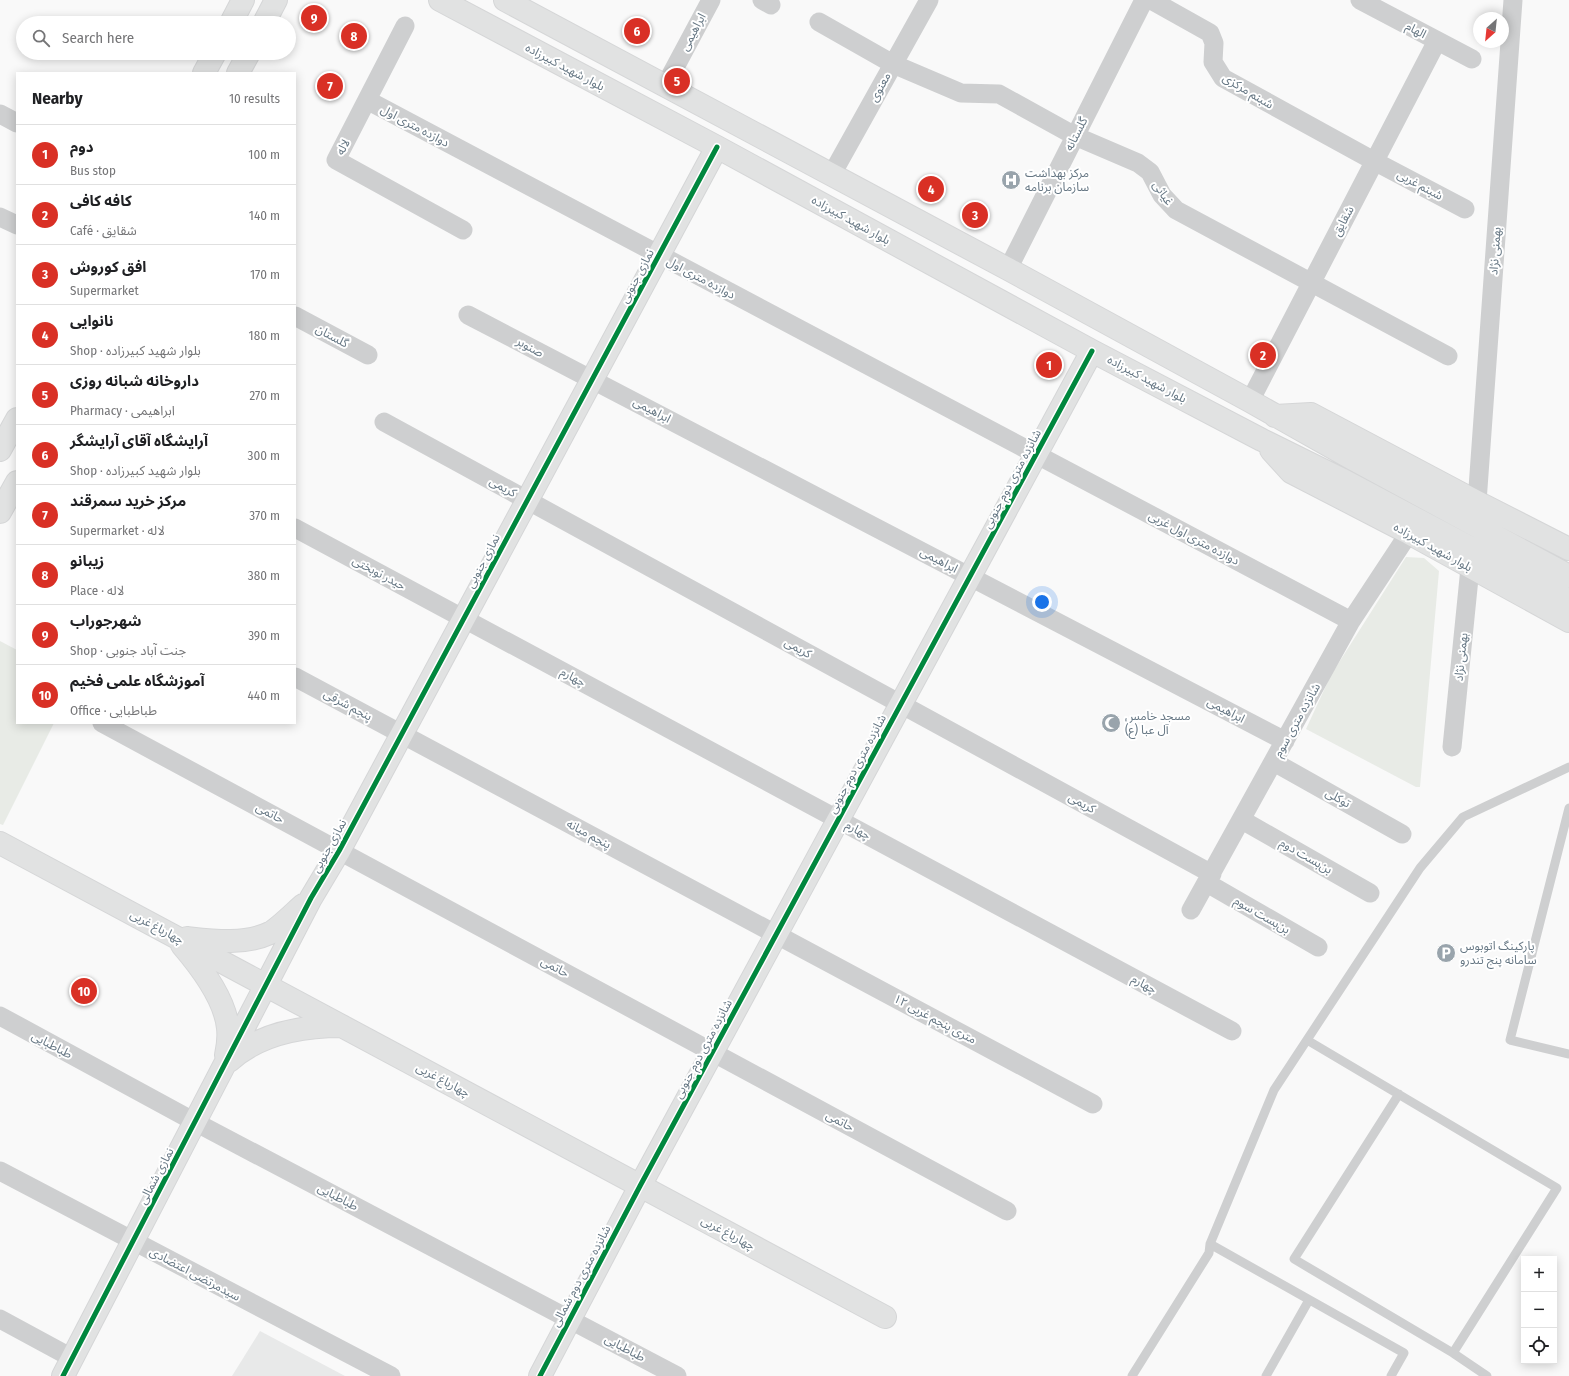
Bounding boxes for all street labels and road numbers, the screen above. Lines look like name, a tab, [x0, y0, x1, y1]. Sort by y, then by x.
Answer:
street label: ابراهیمی	[677, 11, 709, 53]
street label: الهام	[1402, 19, 1429, 43]
street label: بلوار شهید کبیرزاده	[523, 40, 607, 94]
street label: معنوی	[866, 70, 894, 104]
street label: شبنم مرکزی	[1219, 70, 1276, 113]
street label: دوازده متری اول	[378, 102, 452, 150]
street label: گلستانه	[1062, 114, 1091, 153]
street label: لاله	[333, 137, 353, 157]
street label: شبنم غربی	[1394, 167, 1445, 205]
street label: غیاثی	[1150, 178, 1176, 208]
street label: بلوار شهید کبیرزاده	[809, 193, 893, 247]
street label: شقایق	[1329, 204, 1358, 239]
street label: بهمنی نژاد	[1486, 226, 1504, 276]
street label: نمازی جنوبی	[617, 247, 657, 305]
street label: دوازده متری اول	[664, 254, 738, 302]
street label: گلستان	[313, 322, 352, 351]
street label: صنوبر	[513, 334, 546, 360]
street label: بلوار شهید کبیرزاده	[1105, 352, 1189, 406]
street label: ابراهیمی	[631, 394, 673, 426]
street label: شانزده متری دوم جنوبی	[980, 427, 1046, 532]
street label: کریمی	[487, 474, 520, 501]
street label: دوازده متری اول غربی	[1146, 508, 1242, 568]
street label: بلوار شهید کبیرزاده	[1391, 520, 1475, 574]
street label: نمازی جنوبی	[463, 532, 503, 590]
street label: ابراهیمی	[918, 544, 960, 576]
street label: حیدر نوبختی	[350, 553, 408, 593]
street label: بهمنی نژاد	[1452, 632, 1471, 682]
street label: کریمی	[782, 635, 815, 662]
street label: چهارم	[557, 665, 588, 691]
street label: شانزده متری سوم	[1271, 681, 1325, 760]
street label: پنجم شرقی	[320, 686, 375, 725]
street label: ابراهیمی	[1205, 694, 1247, 726]
street label: شانزده متری دوم جنوبی	[825, 712, 891, 817]
street label: توکلی	[1323, 785, 1353, 811]
street label: کریمی	[1066, 790, 1099, 817]
street label: حاتمی	[254, 800, 286, 826]
street label: پنجم میانه	[563, 816, 614, 853]
street label: نمازی جنوبی	[309, 817, 349, 875]
street label: چهارم	[842, 818, 873, 844]
street label: بن‌بست دوم	[1276, 835, 1335, 878]
street label: بن‌بست سوم	[1231, 893, 1292, 938]
street label: چهارباغ غربی	[127, 907, 186, 949]
street label: حاتمی	[539, 954, 571, 980]
street label: چهارم	[1128, 972, 1159, 998]
street label: ۱۲ متری پنجم غربی	[890, 991, 979, 1048]
street label: شانزده متری دوم جنوبی	[671, 997, 737, 1102]
street label: طباطبایی	[29, 1029, 75, 1062]
street label: چهارباغ غربی	[413, 1060, 472, 1102]
street label: حاتمی	[824, 1108, 856, 1134]
street label: نمازی شمالی	[135, 1145, 177, 1207]
street label: طباطبایی	[315, 1181, 361, 1214]
street label: چهارباغ غربی	[698, 1213, 757, 1255]
street label: شانزده متری دوم شمالی	[548, 1223, 615, 1330]
street label: سیدمرتضی اعتضادی	[147, 1244, 243, 1304]
street label: طباطبایی	[602, 1332, 648, 1365]

